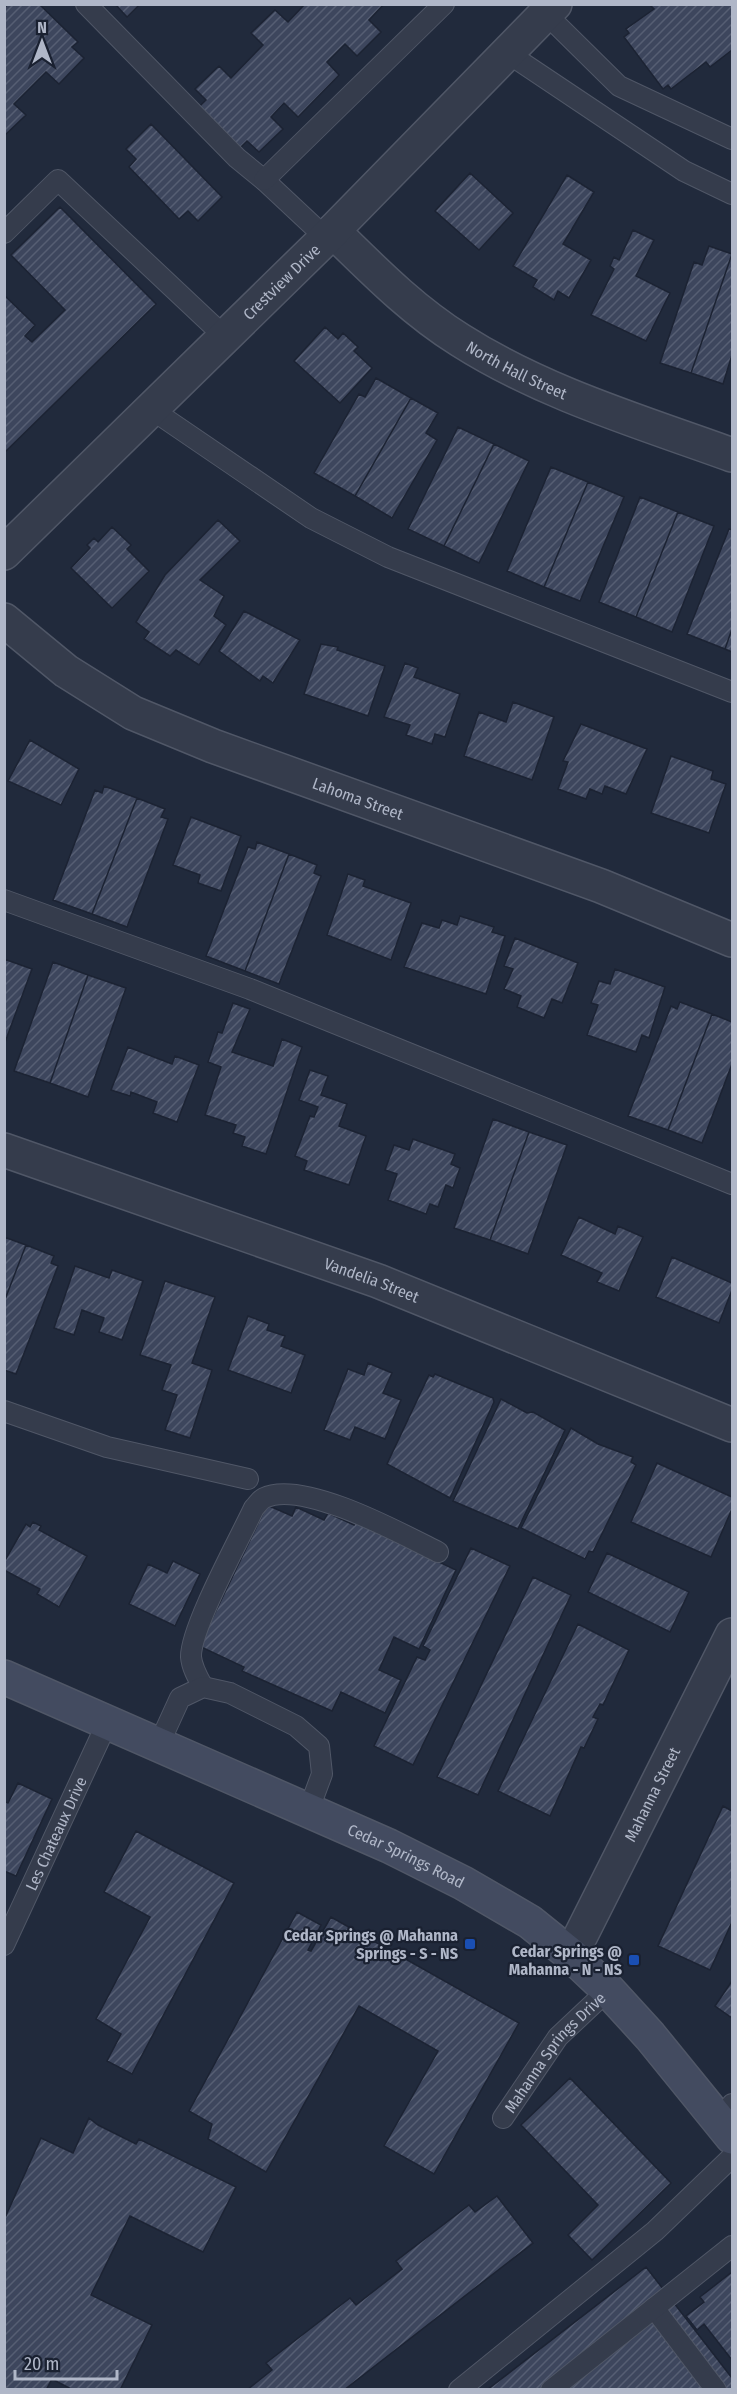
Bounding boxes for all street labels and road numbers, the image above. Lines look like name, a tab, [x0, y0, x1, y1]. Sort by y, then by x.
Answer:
street label: Crestview Drive	[239, 240, 324, 324]
street label: North Hall Street	[463, 337, 571, 403]
street label: Lahoma Street	[310, 773, 407, 824]
street label: Vandelia Street	[322, 1254, 423, 1306]
street label: Mahanna Street	[620, 1743, 684, 1845]
street label: Les Chateaux Drive	[21, 1773, 90, 1893]
street label: Cedar Springs Road	[345, 1820, 468, 1892]
street label: Mahanna Springs Drive	[500, 1988, 609, 2116]

